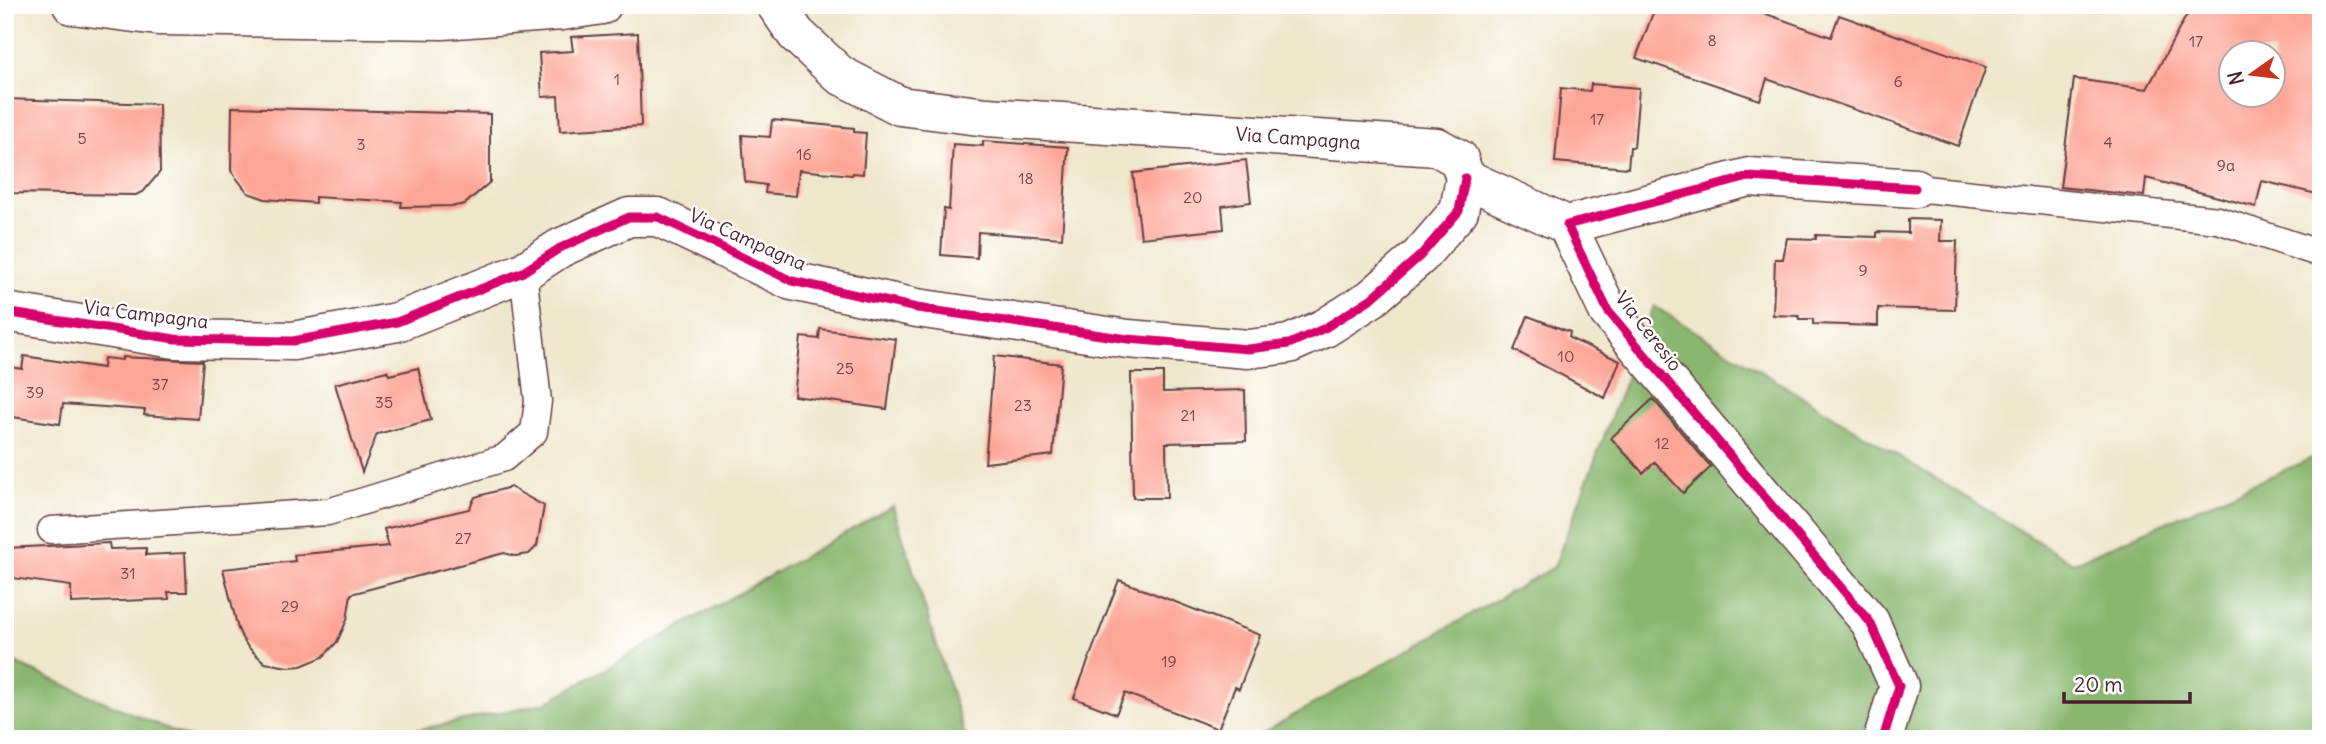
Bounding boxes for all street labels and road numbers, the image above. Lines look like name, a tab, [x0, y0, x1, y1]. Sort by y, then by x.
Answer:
street label: Via Campagna	[1235, 122, 1362, 154]
street label: Via Campagna	[686, 203, 810, 276]
street label: Via Ceresio	[1610, 286, 1688, 376]
street label: Via Campagna	[82, 294, 210, 334]

